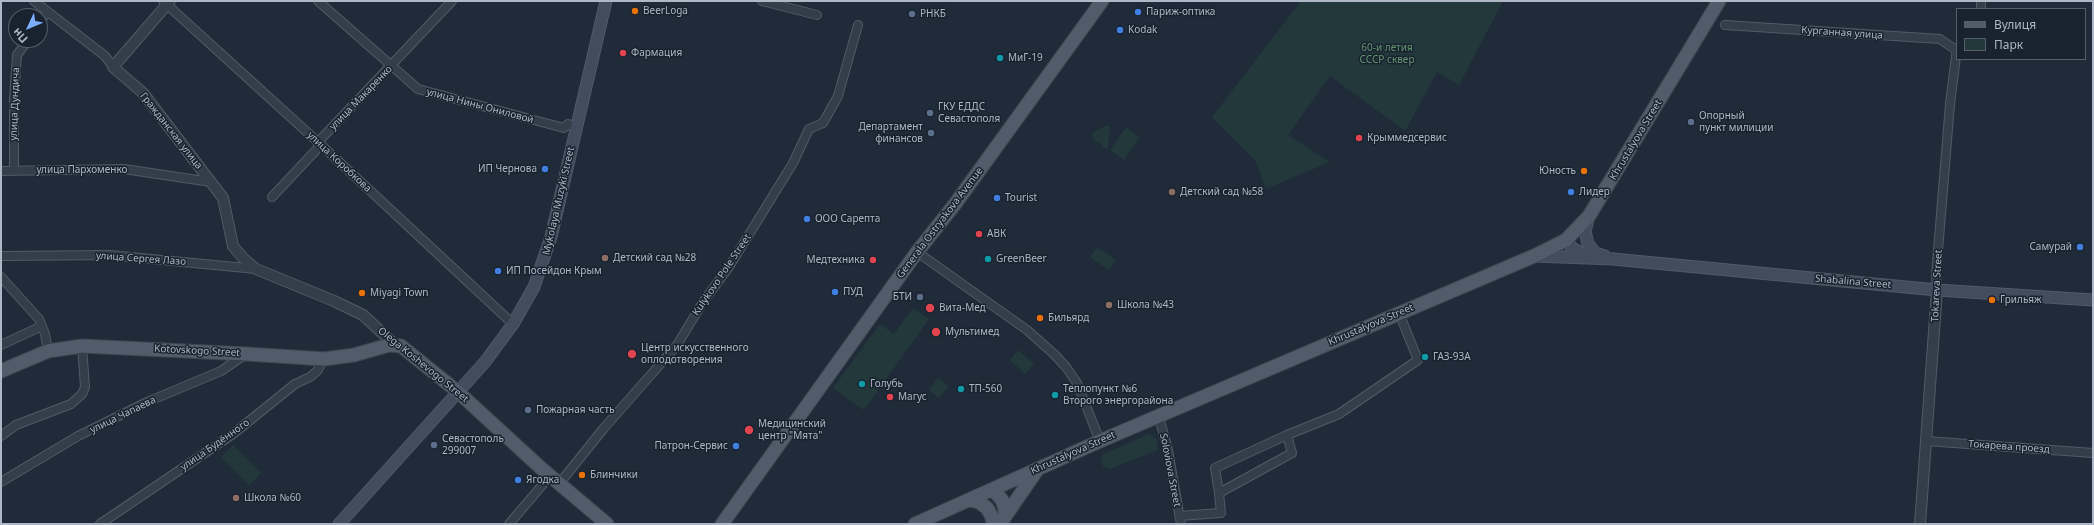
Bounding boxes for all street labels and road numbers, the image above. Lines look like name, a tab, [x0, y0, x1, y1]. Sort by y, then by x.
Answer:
street label: Курганная улица	[1801, 24, 1883, 42]
street label: улица Макаренко	[327, 63, 395, 133]
street label: улица Дундича	[8, 67, 22, 141]
street label: улица Нины Ониловой	[425, 86, 535, 126]
street label: Гражданская улица	[137, 90, 205, 172]
street label: Khrustalyova Street	[1607, 98, 1665, 182]
street label: улица Коробкова	[304, 129, 374, 195]
street label: Mykolaya Muzyki Street	[541, 146, 577, 256]
street label: улица Пархоменко	[37, 164, 127, 176]
street label: Generala Ostryakova Avenue	[894, 165, 986, 281]
street label: Kulykovo Pole Street	[690, 232, 754, 318]
street label: улица Сергея Лазо	[96, 250, 186, 268]
street label: Tokareva Street	[1929, 250, 1945, 322]
street label: Shabalina Street	[1814, 273, 1892, 291]
street label: Khrustalyova Street	[1327, 302, 1415, 348]
street label: Olega Koshevogo Street	[375, 325, 471, 405]
street label: Kotovskogo Street	[154, 343, 240, 359]
street label: улица Чапаева	[88, 394, 158, 436]
street label: улица Будённого	[178, 417, 252, 473]
street label: Khrustalyova Street	[1029, 429, 1117, 477]
street label: Soloviova Street	[1157, 432, 1183, 508]
street label: Токарева проезд	[1968, 438, 2050, 456]

